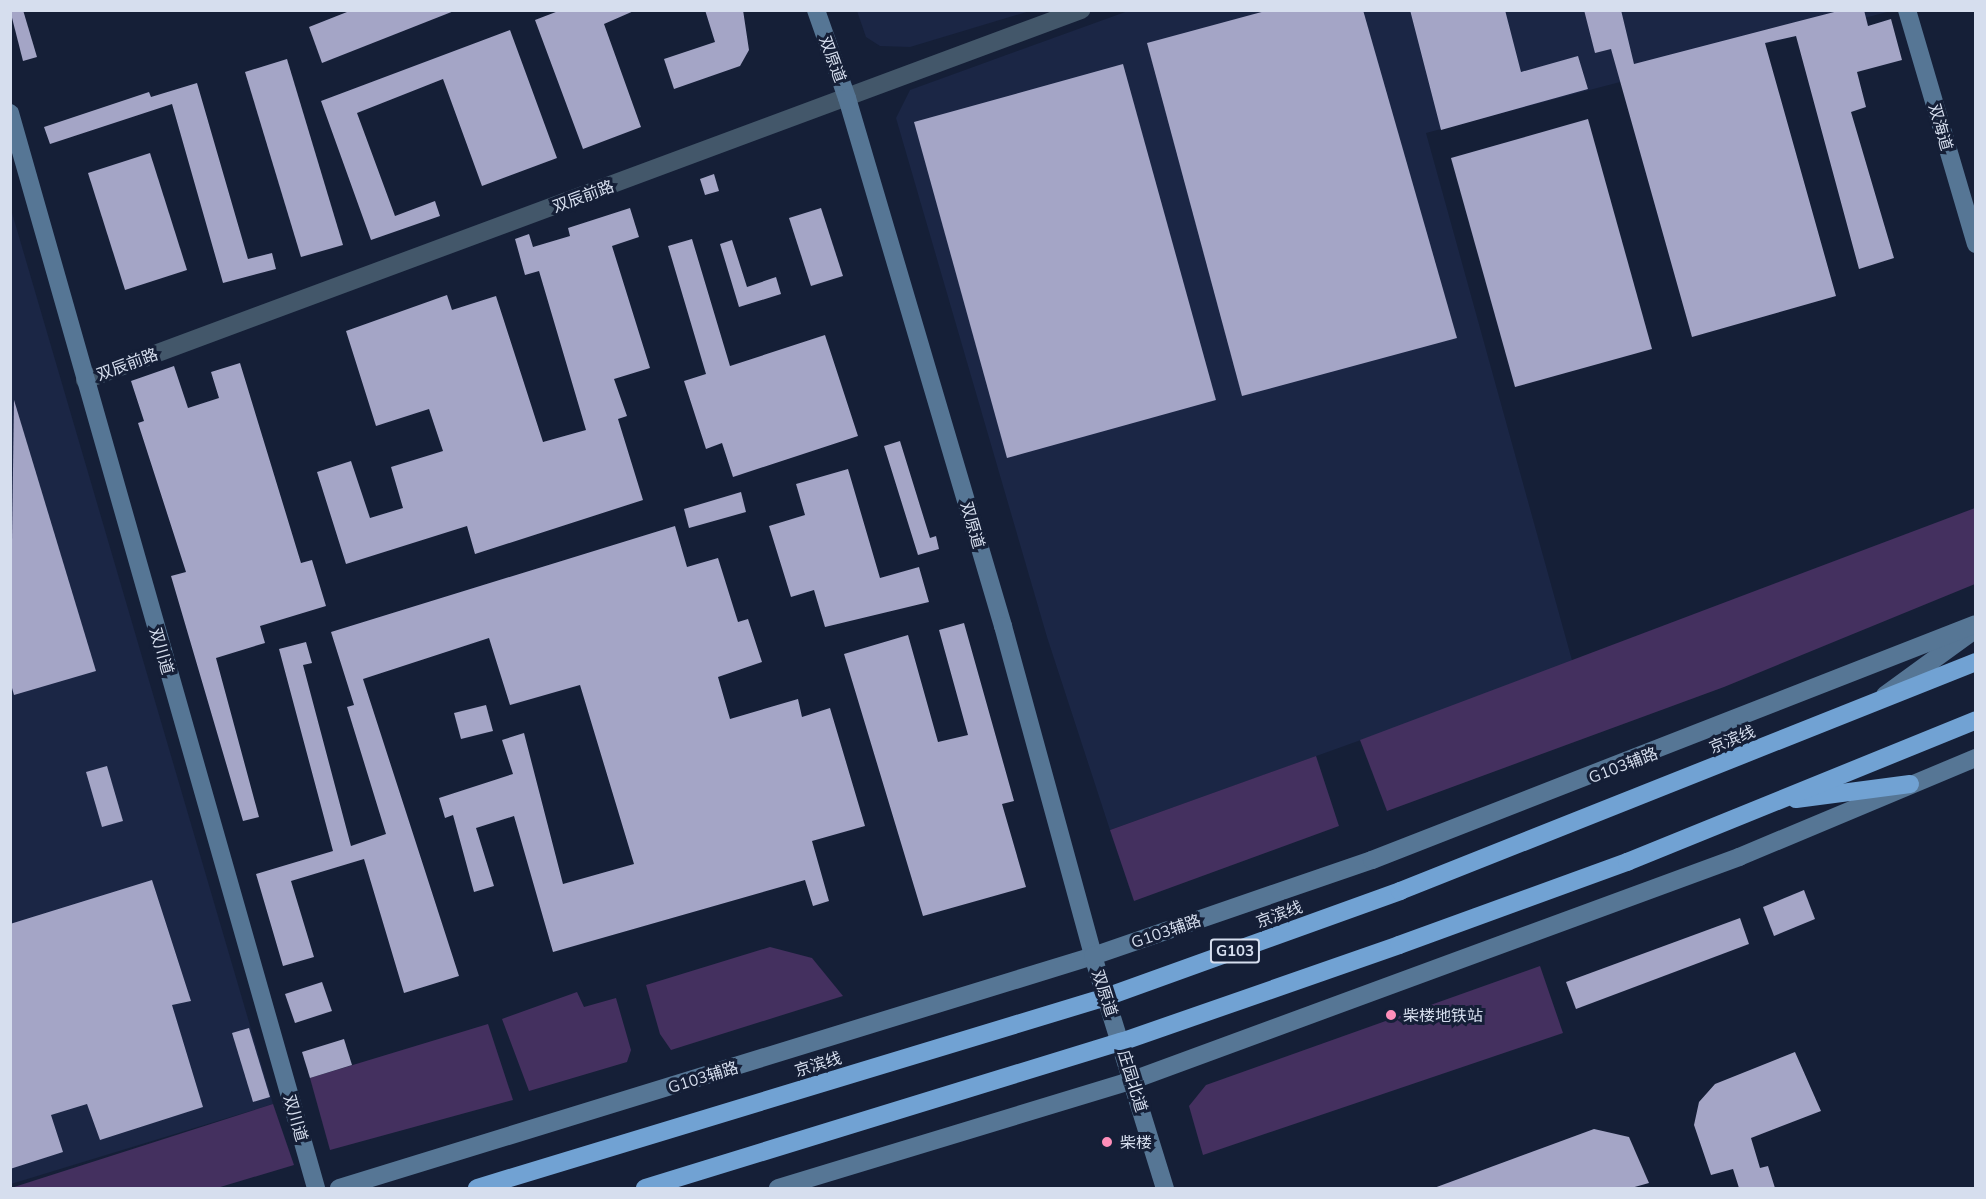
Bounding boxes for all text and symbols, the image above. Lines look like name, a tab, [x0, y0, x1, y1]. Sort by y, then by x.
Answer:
street label: 双原道	[816, 33, 850, 85]
street label: 双海道	[1925, 101, 1957, 153]
street label: 双辰前路	[550, 176, 616, 216]
street label: 双辰前路	[94, 344, 160, 384]
street label: 双原道	[957, 499, 989, 551]
street label: 双川道	[146, 625, 178, 677]
street label: 京滨线	[1706, 721, 1758, 757]
street label: G103辅路	[1586, 743, 1660, 787]
street label: 京滨线	[1253, 897, 1305, 931]
street label: G103辅路	[1129, 910, 1203, 952]
road number: G103	[1210, 939, 1260, 963]
street label: 双原道	[1088, 967, 1122, 1019]
place label: 柴楼地铁站	[1403, 1005, 1483, 1025]
marker: 柴楼地铁站	[1384, 1008, 1398, 1022]
street label: 京滨线	[792, 1048, 844, 1080]
street label: 庄园北道	[1114, 1048, 1152, 1114]
street label: G103辅路	[666, 1057, 740, 1097]
street label: 双川道	[280, 1092, 312, 1144]
place label: 柴楼	[1120, 1132, 1152, 1152]
marker: 柴楼	[1098, 1133, 1116, 1151]

